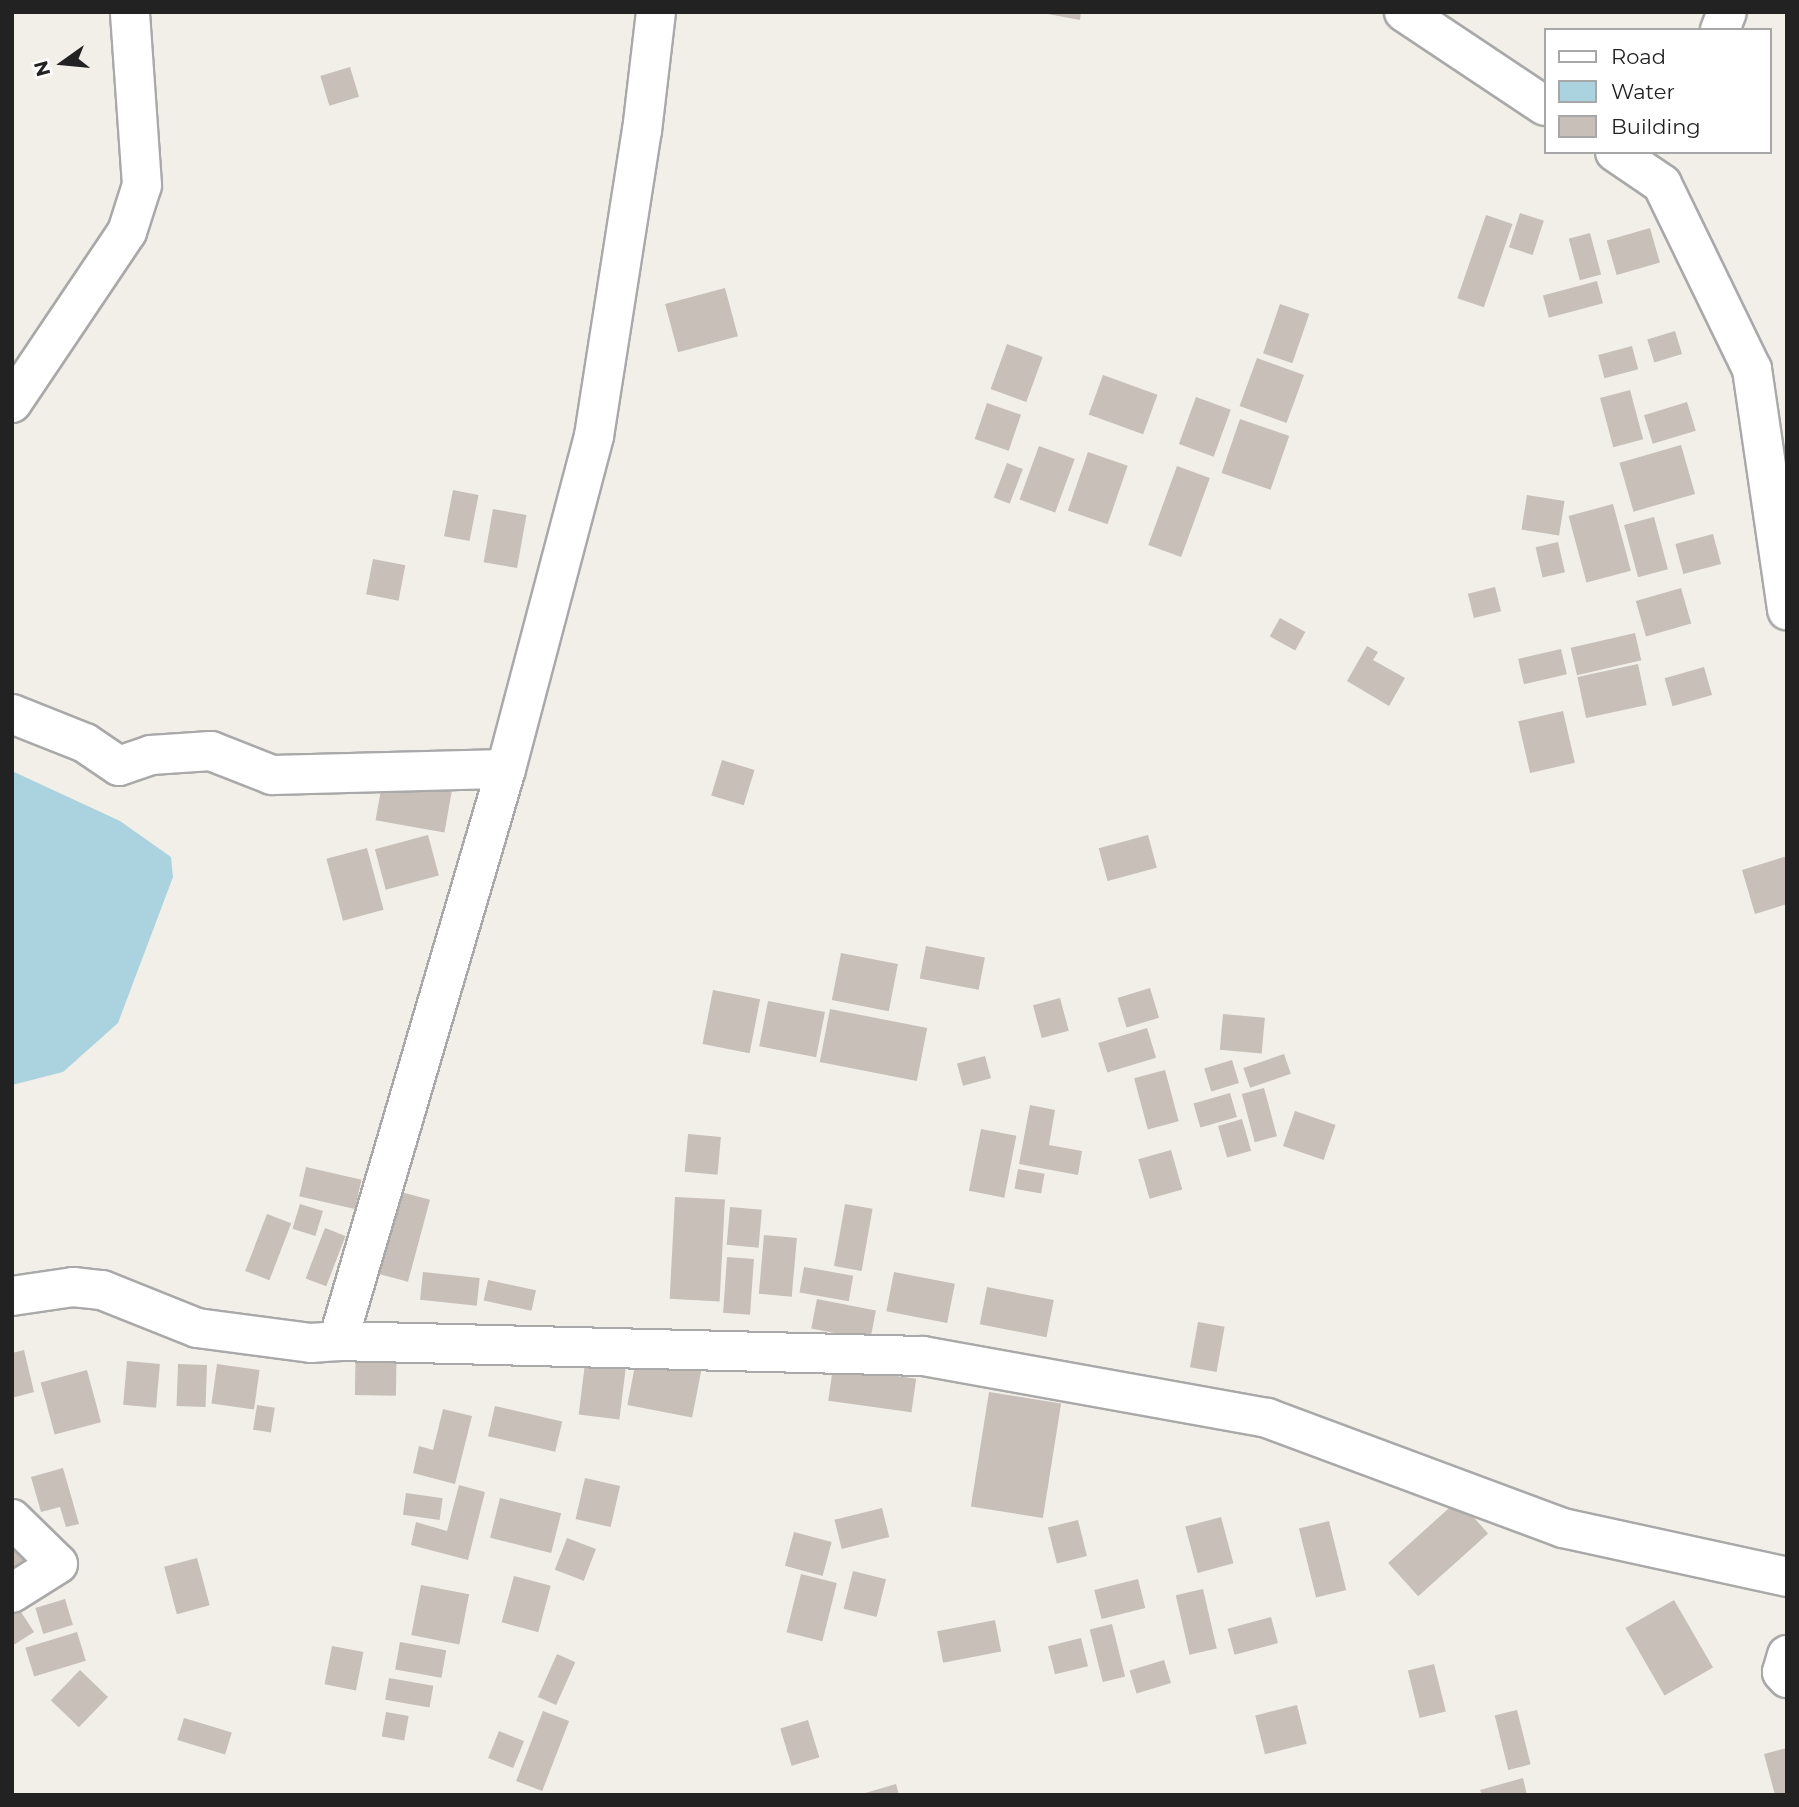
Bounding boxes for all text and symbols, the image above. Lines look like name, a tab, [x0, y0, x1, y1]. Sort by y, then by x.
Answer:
north arrow	[28, 28, 98, 98]
legend	[1544, 28, 1771, 154]
text: Road	[1611, 44, 1666, 69]
text: N	[29, 58, 55, 79]
text: Water	[1611, 79, 1675, 104]
text: Building	[1611, 114, 1701, 139]

